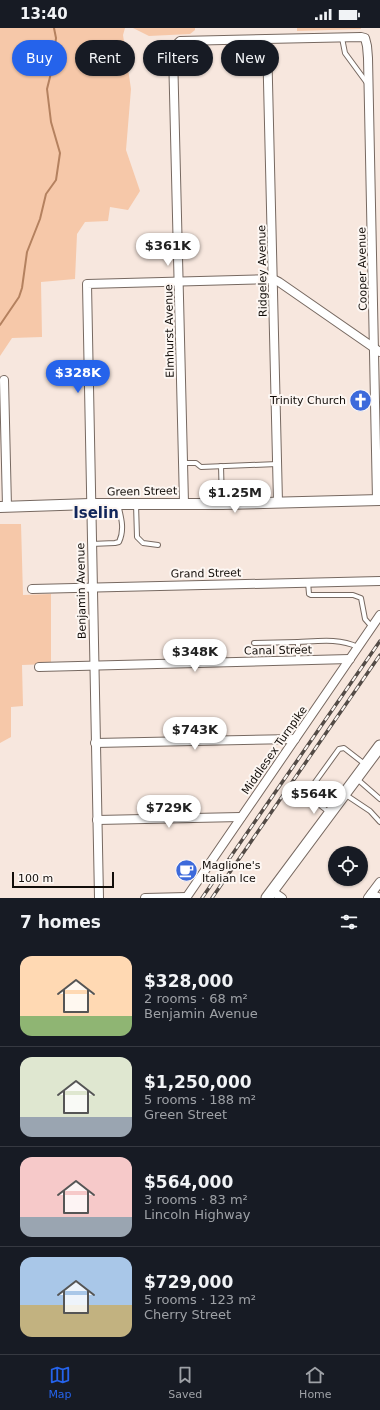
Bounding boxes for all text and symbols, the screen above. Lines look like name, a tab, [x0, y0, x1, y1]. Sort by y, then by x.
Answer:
text: 13:40	[20, 5, 68, 23]
chip: Buy	[12, 40, 67, 76]
chip: Rent	[75, 40, 135, 76]
chip: Filters	[143, 40, 213, 76]
chip: New	[221, 40, 279, 76]
street label: Ridgeley Avenue	[255, 225, 270, 317]
street label: Cooper Avenue	[355, 227, 370, 311]
pin: $361K	[140, 233, 196, 267]
text: $361K	[145, 238, 191, 253]
street label: Elmhurst Avenue	[162, 284, 177, 378]
pin: $328K	[50, 360, 106, 394]
text: $328K	[55, 365, 101, 380]
church icon: Trinity Church	[348, 387, 374, 413]
place label: Trinity Church	[269, 394, 346, 407]
pin: $1.25M	[202, 480, 268, 514]
street label: Green Street	[107, 484, 178, 499]
text: $1.25M	[208, 485, 262, 500]
district label: Iselin	[73, 504, 119, 522]
street label: Benjamin Avenue	[74, 543, 89, 639]
street label: Grand Street	[171, 566, 242, 581]
pin: $348K	[167, 639, 223, 673]
street label: Canal Street	[244, 643, 313, 658]
text: $348K	[172, 644, 218, 659]
street label: Middlesex Turnpike	[239, 703, 310, 797]
pin: $743K	[167, 717, 223, 751]
text: $743K	[172, 722, 218, 737]
pin: $564K	[286, 781, 342, 815]
text: $564K	[291, 786, 337, 801]
pin: $729K	[141, 795, 197, 829]
text: $729K	[146, 800, 192, 815]
map controls	[328, 846, 368, 886]
button: locate	[328, 846, 368, 886]
cafe icon: Maglione's Italian Ice	[174, 858, 200, 884]
place label: Maglione's Italian Ice	[202, 859, 261, 885]
scale bar	[12, 870, 114, 889]
text: 100 m	[18, 872, 53, 885]
icon: filters	[338, 911, 360, 933]
text: 7 homes	[20, 912, 101, 932]
text: $328,000	[144, 971, 233, 991]
icon: home	[52, 972, 100, 1020]
text: 2 rooms · 68 m²	[144, 991, 248, 1006]
text: Benjamin Avenue	[144, 1006, 258, 1021]
text: $1,250,000	[144, 1072, 252, 1092]
icon: home	[52, 1073, 100, 1121]
text: 5 rooms · 188 m²	[144, 1092, 256, 1107]
text: Green Street	[144, 1107, 227, 1122]
text: $564,000	[144, 1172, 233, 1192]
icon: home	[52, 1173, 100, 1221]
text: 3 rooms · 83 m²	[144, 1192, 248, 1207]
text: Lincoln Highway	[144, 1207, 250, 1222]
text: $729,000	[144, 1272, 233, 1292]
icon: home	[52, 1273, 100, 1321]
text: 5 rooms · 123 m²	[144, 1292, 256, 1307]
text: Cherry Street	[144, 1307, 231, 1322]
tab: Map	[48, 1364, 72, 1401]
tab: Saved	[168, 1364, 202, 1401]
tab: Home	[299, 1364, 332, 1401]

